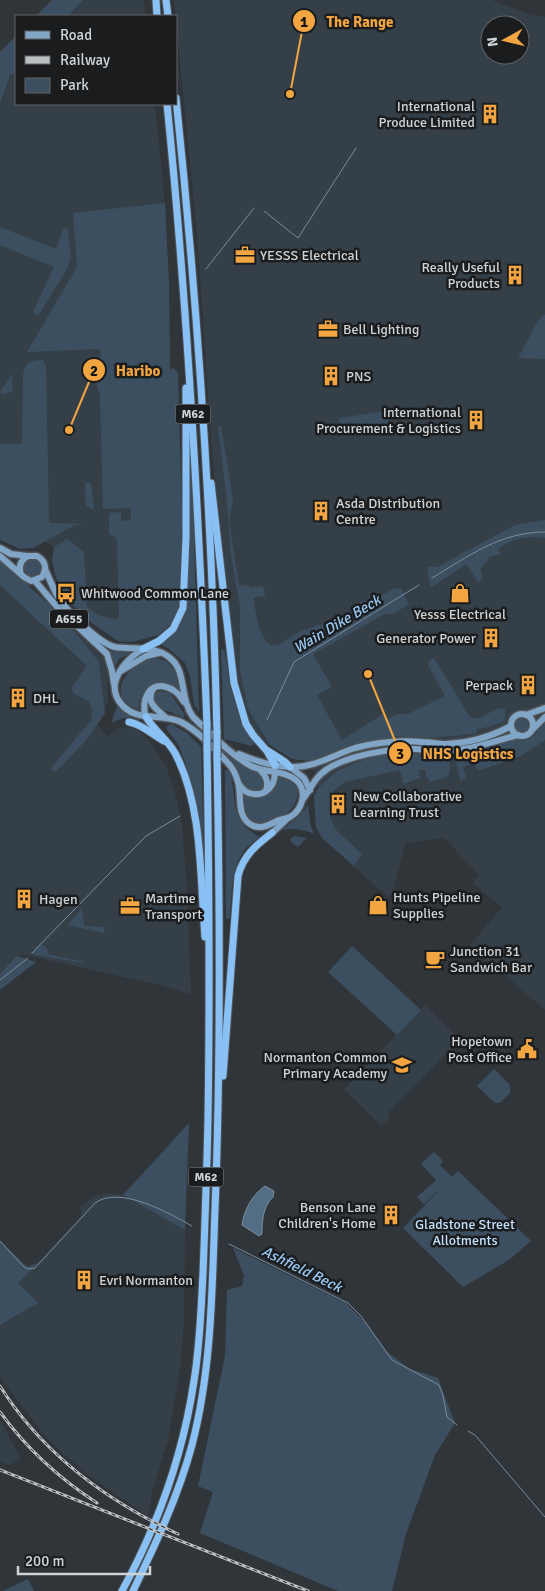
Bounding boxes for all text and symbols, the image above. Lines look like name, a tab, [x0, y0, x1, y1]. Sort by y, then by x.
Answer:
callout: The Range	[292, 6, 404, 36]
text: 1	[300, 13, 308, 31]
text: The Range	[326, 13, 394, 31]
legend	[15, 15, 178, 105]
north arrow	[480, 15, 530, 65]
text: Road	[60, 26, 92, 44]
text: N	[484, 36, 502, 48]
text: Railway	[60, 51, 110, 69]
text: Park	[60, 76, 89, 94]
place label: International Produce Limited	[379, 98, 475, 131]
building icon: International Produce Limited	[479, 103, 501, 125]
office icon: YESSS Electrical	[234, 244, 256, 266]
place label: YESSS Electrical	[260, 247, 359, 264]
place label: Really Useful Products	[422, 259, 500, 292]
building icon: Really Useful Products	[504, 264, 526, 286]
office icon: Bell Lighting	[317, 318, 339, 340]
place label: Bell Lighting	[343, 321, 419, 338]
callout: Haribo	[81, 355, 171, 385]
text: 2	[90, 362, 98, 380]
text: Haribo	[116, 362, 160, 380]
building icon: PNS	[320, 365, 342, 387]
place label: PNS	[346, 368, 371, 385]
road number: M62	[176, 404, 210, 424]
place label: International Procurement & Logistics	[316, 404, 461, 437]
building icon: International Procurement & Logistics	[465, 409, 487, 431]
place label: Asda Distribution Centre	[336, 495, 440, 528]
building icon: Asda Distribution Centre	[310, 500, 332, 522]
bus stop icon: Whitwood Common Lane	[55, 582, 77, 604]
shop icon: Yesss Electrical	[449, 582, 471, 604]
place label: Whitwood Common Lane	[81, 585, 229, 602]
water label: Wain Dike Beck	[290, 590, 385, 657]
place label: Yesss Electrical	[414, 606, 506, 623]
road number: A655	[50, 610, 88, 628]
building icon: Generator Power	[480, 627, 502, 649]
place label: Generator Power	[376, 630, 477, 647]
building icon: Perpack	[517, 674, 539, 696]
place label: Perpack	[465, 677, 513, 694]
building icon: DHL	[7, 687, 29, 709]
place label: DHL	[33, 690, 59, 707]
callout: NHS Logistics	[387, 738, 523, 768]
text: 3	[396, 745, 404, 763]
text: NHS Logistics	[423, 745, 514, 763]
place label: New Collaborative Learning Trust	[353, 788, 462, 821]
building icon: New Collaborative Learning Trust	[327, 793, 349, 815]
building icon: Hagen	[13, 888, 35, 910]
place label: Hunts Pipeline Supplies	[393, 889, 481, 922]
place label: Martime Transport	[145, 890, 202, 923]
place label: Hagen	[39, 891, 78, 908]
shop icon: Hunts Pipeline Supplies	[367, 894, 389, 916]
office icon: Martime Transport	[119, 895, 141, 917]
place label: Junction 31 Sandwich Bar	[450, 943, 533, 976]
cafe icon: Junction 31 Sandwich Bar	[424, 948, 446, 970]
place label: Hopetown Post Office	[448, 1033, 512, 1066]
public building icon: Hopetown Post Office	[516, 1038, 538, 1060]
place label: Normanton Common Primary Academy	[264, 1049, 387, 1082]
school or university icon: Normanton Common Primary Academy	[391, 1054, 413, 1076]
road number: M62	[188, 1168, 224, 1186]
place label: Benson Lane Children's Home	[278, 1199, 376, 1232]
building icon: Benson Lane Children's Home	[380, 1204, 402, 1226]
park label: Gladstone Street Allotments	[415, 1216, 515, 1249]
water label: Ashfield Beck	[259, 1242, 346, 1297]
building icon: Evri Normanton	[73, 1269, 95, 1291]
place label: Evri Normanton	[99, 1272, 193, 1289]
scale bar	[18, 1544, 150, 1576]
text: 200 m	[25, 1552, 65, 1570]

